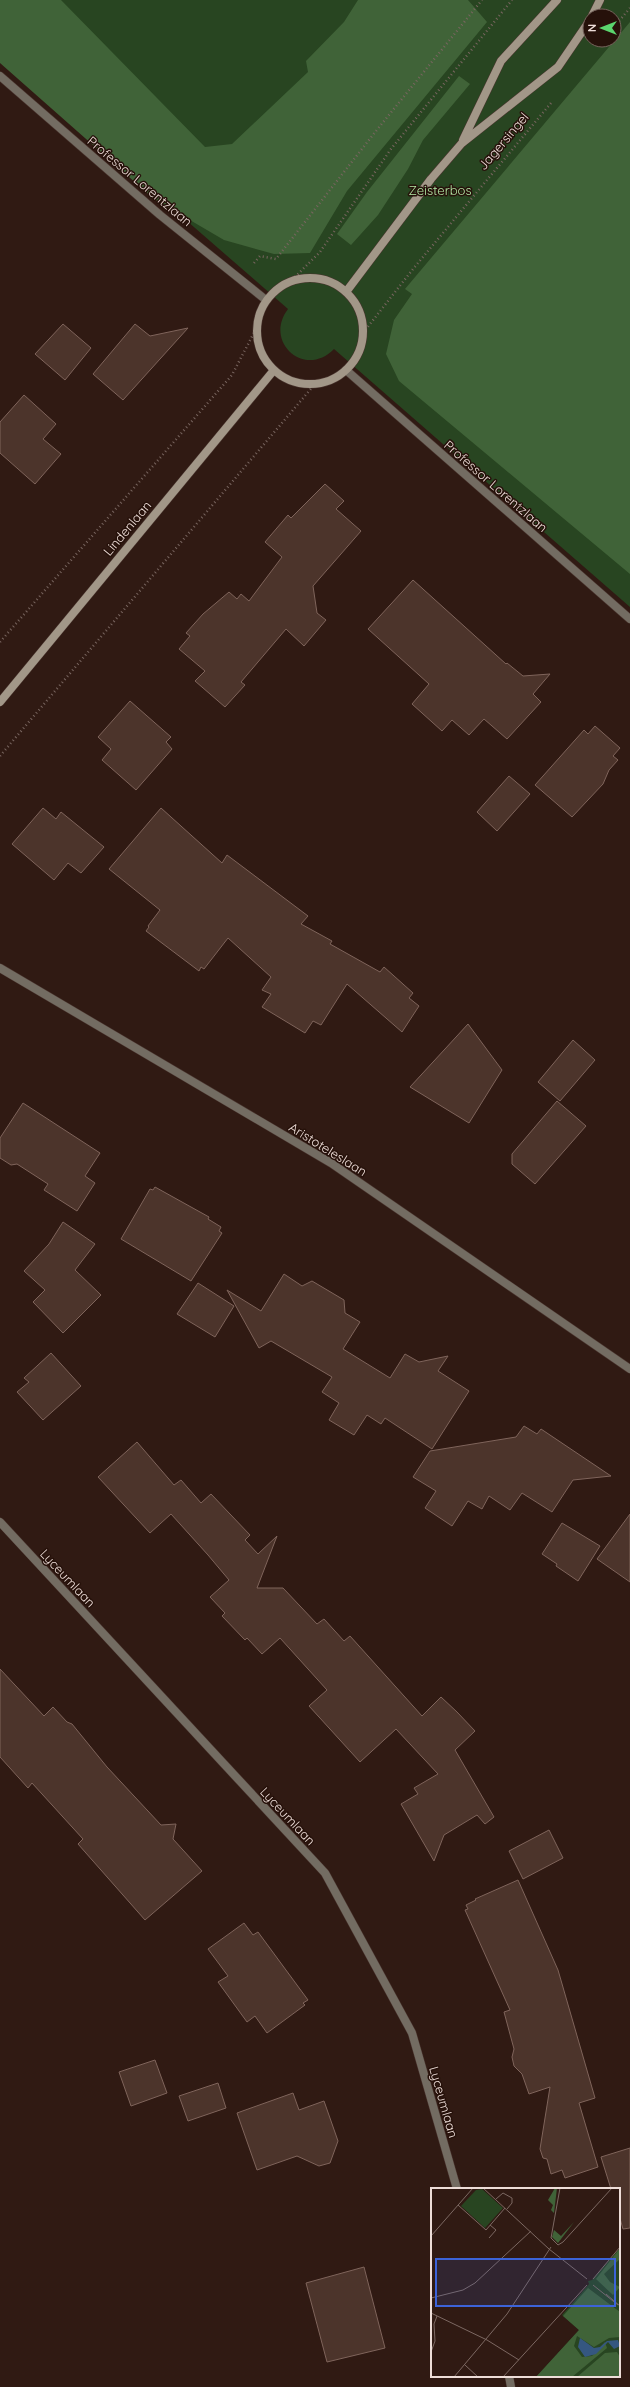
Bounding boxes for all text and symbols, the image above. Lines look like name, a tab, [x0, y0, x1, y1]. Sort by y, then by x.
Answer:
north arrow	[582, 8, 622, 48]
text: N	[585, 24, 599, 32]
street label: Jagersingel	[474, 109, 532, 173]
street label: Professor Lorentzlaan	[84, 133, 196, 229]
park label: Zeisterbos	[408, 182, 472, 198]
street label: Professor Lorentzlaan	[441, 437, 551, 535]
street label: Lindenlaan	[100, 497, 154, 559]
street label: Aristoteleslaan	[286, 1119, 370, 1179]
street label: Lyceumlaan	[37, 1546, 99, 1610]
street label: Lyceumlaan	[257, 1784, 319, 1848]
street label: Lyceumlaan	[426, 2064, 462, 2140]
inset map	[431, 2188, 620, 2377]

